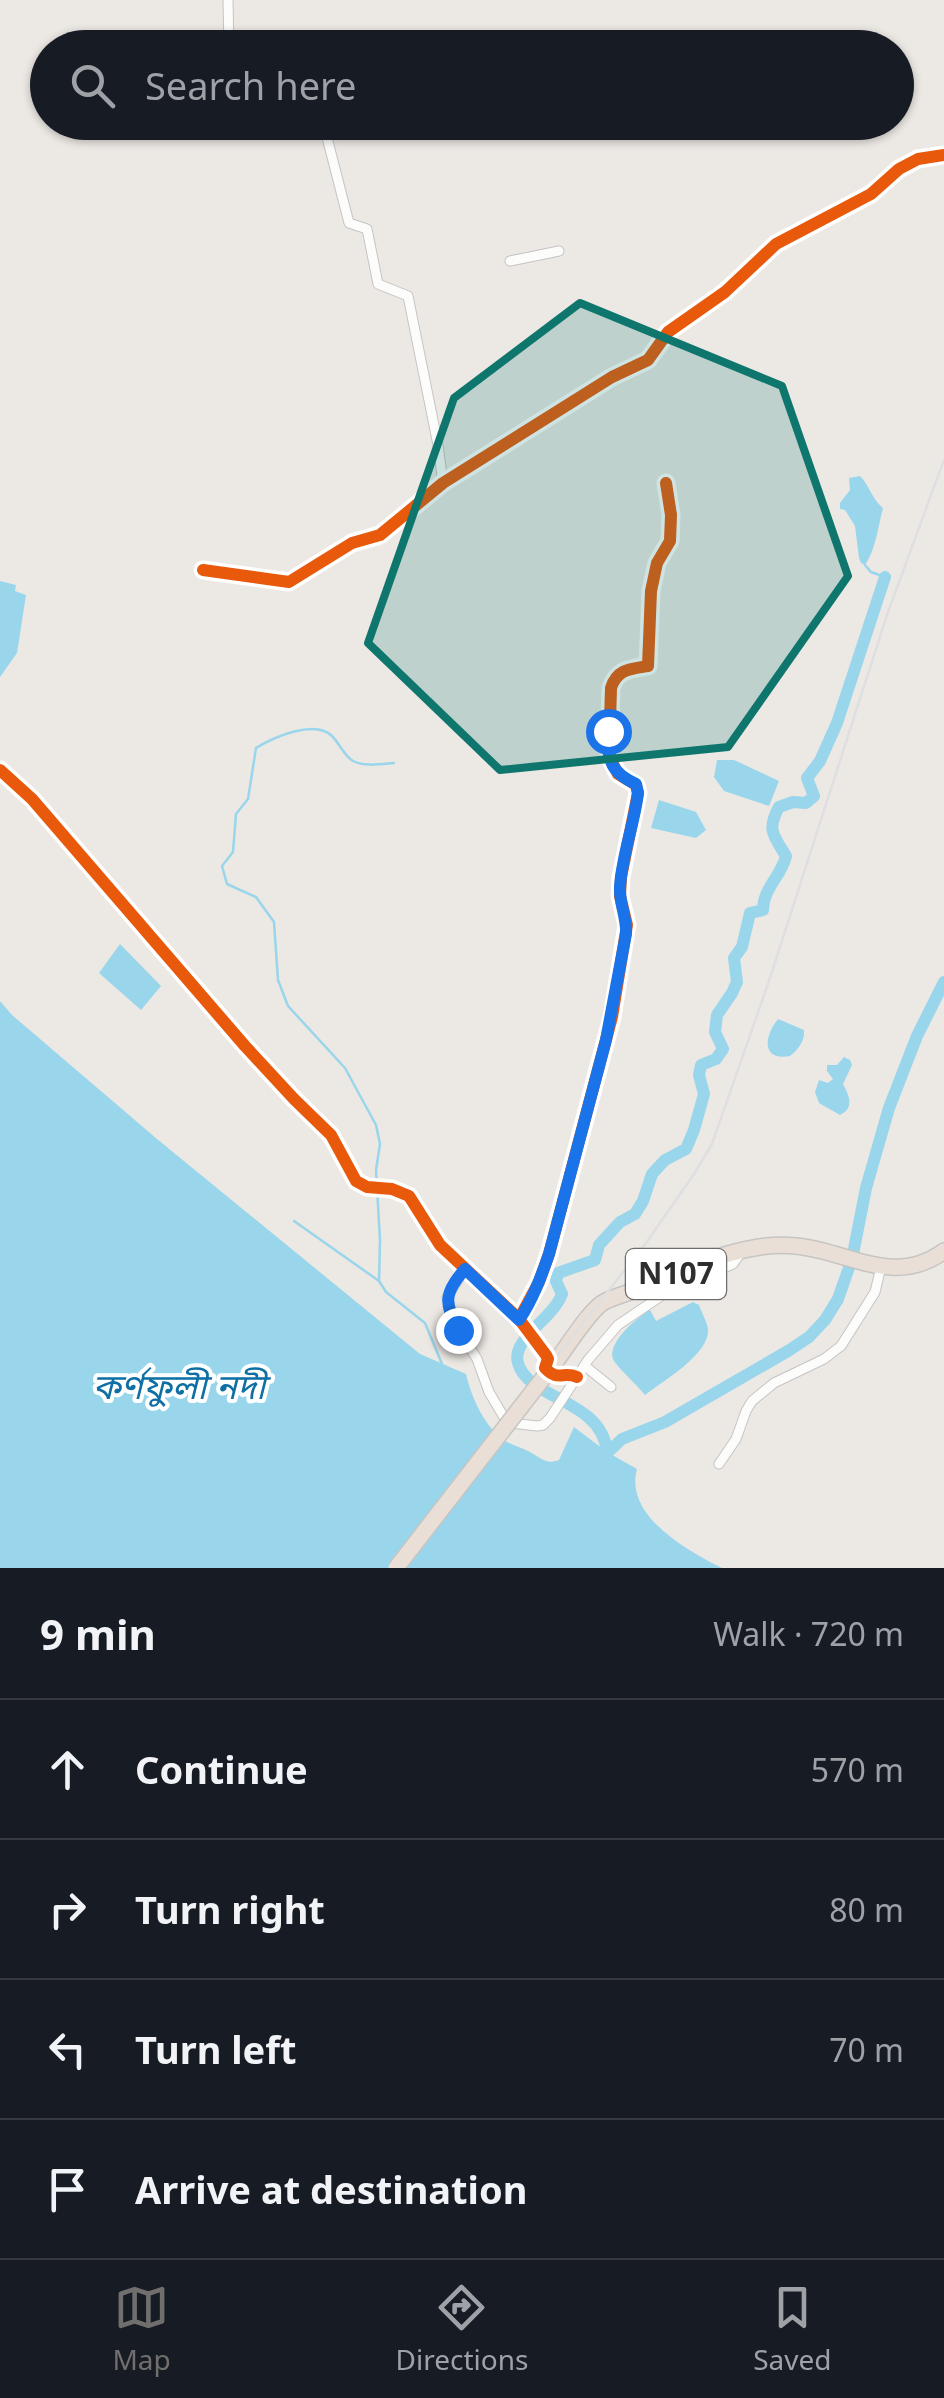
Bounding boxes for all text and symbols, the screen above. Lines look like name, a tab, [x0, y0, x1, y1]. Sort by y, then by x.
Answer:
search box	[30, 30, 914, 140]
icon: search	[65, 58, 120, 113]
text: Search here	[145, 59, 356, 111]
route start	[586, 709, 632, 755]
road number: N107	[626, 1249, 726, 1299]
route end	[436, 1308, 482, 1354]
water label: কর্ণফুলী নদী	[93, 1362, 272, 1409]
text: 9 min	[40, 1605, 156, 1662]
text: Walk · 720 m	[713, 1612, 904, 1655]
icon: ahead	[40, 1742, 95, 1797]
text: Continue	[135, 1743, 308, 1795]
text: 570 m	[811, 1748, 904, 1791]
icon: right	[40, 1882, 95, 1937]
text: Turn right	[135, 1883, 325, 1935]
text: 80 m	[829, 1888, 904, 1931]
icon: left	[40, 2022, 95, 2077]
text: Turn left	[135, 2023, 297, 2075]
text: 70 m	[829, 2028, 904, 2071]
icon: arrive	[40, 2162, 95, 2217]
text: Arrive at destination	[135, 2163, 527, 2215]
tab: Map	[112, 2280, 171, 2378]
tab: Directions	[396, 2280, 528, 2378]
tab: Saved	[753, 2280, 832, 2378]

